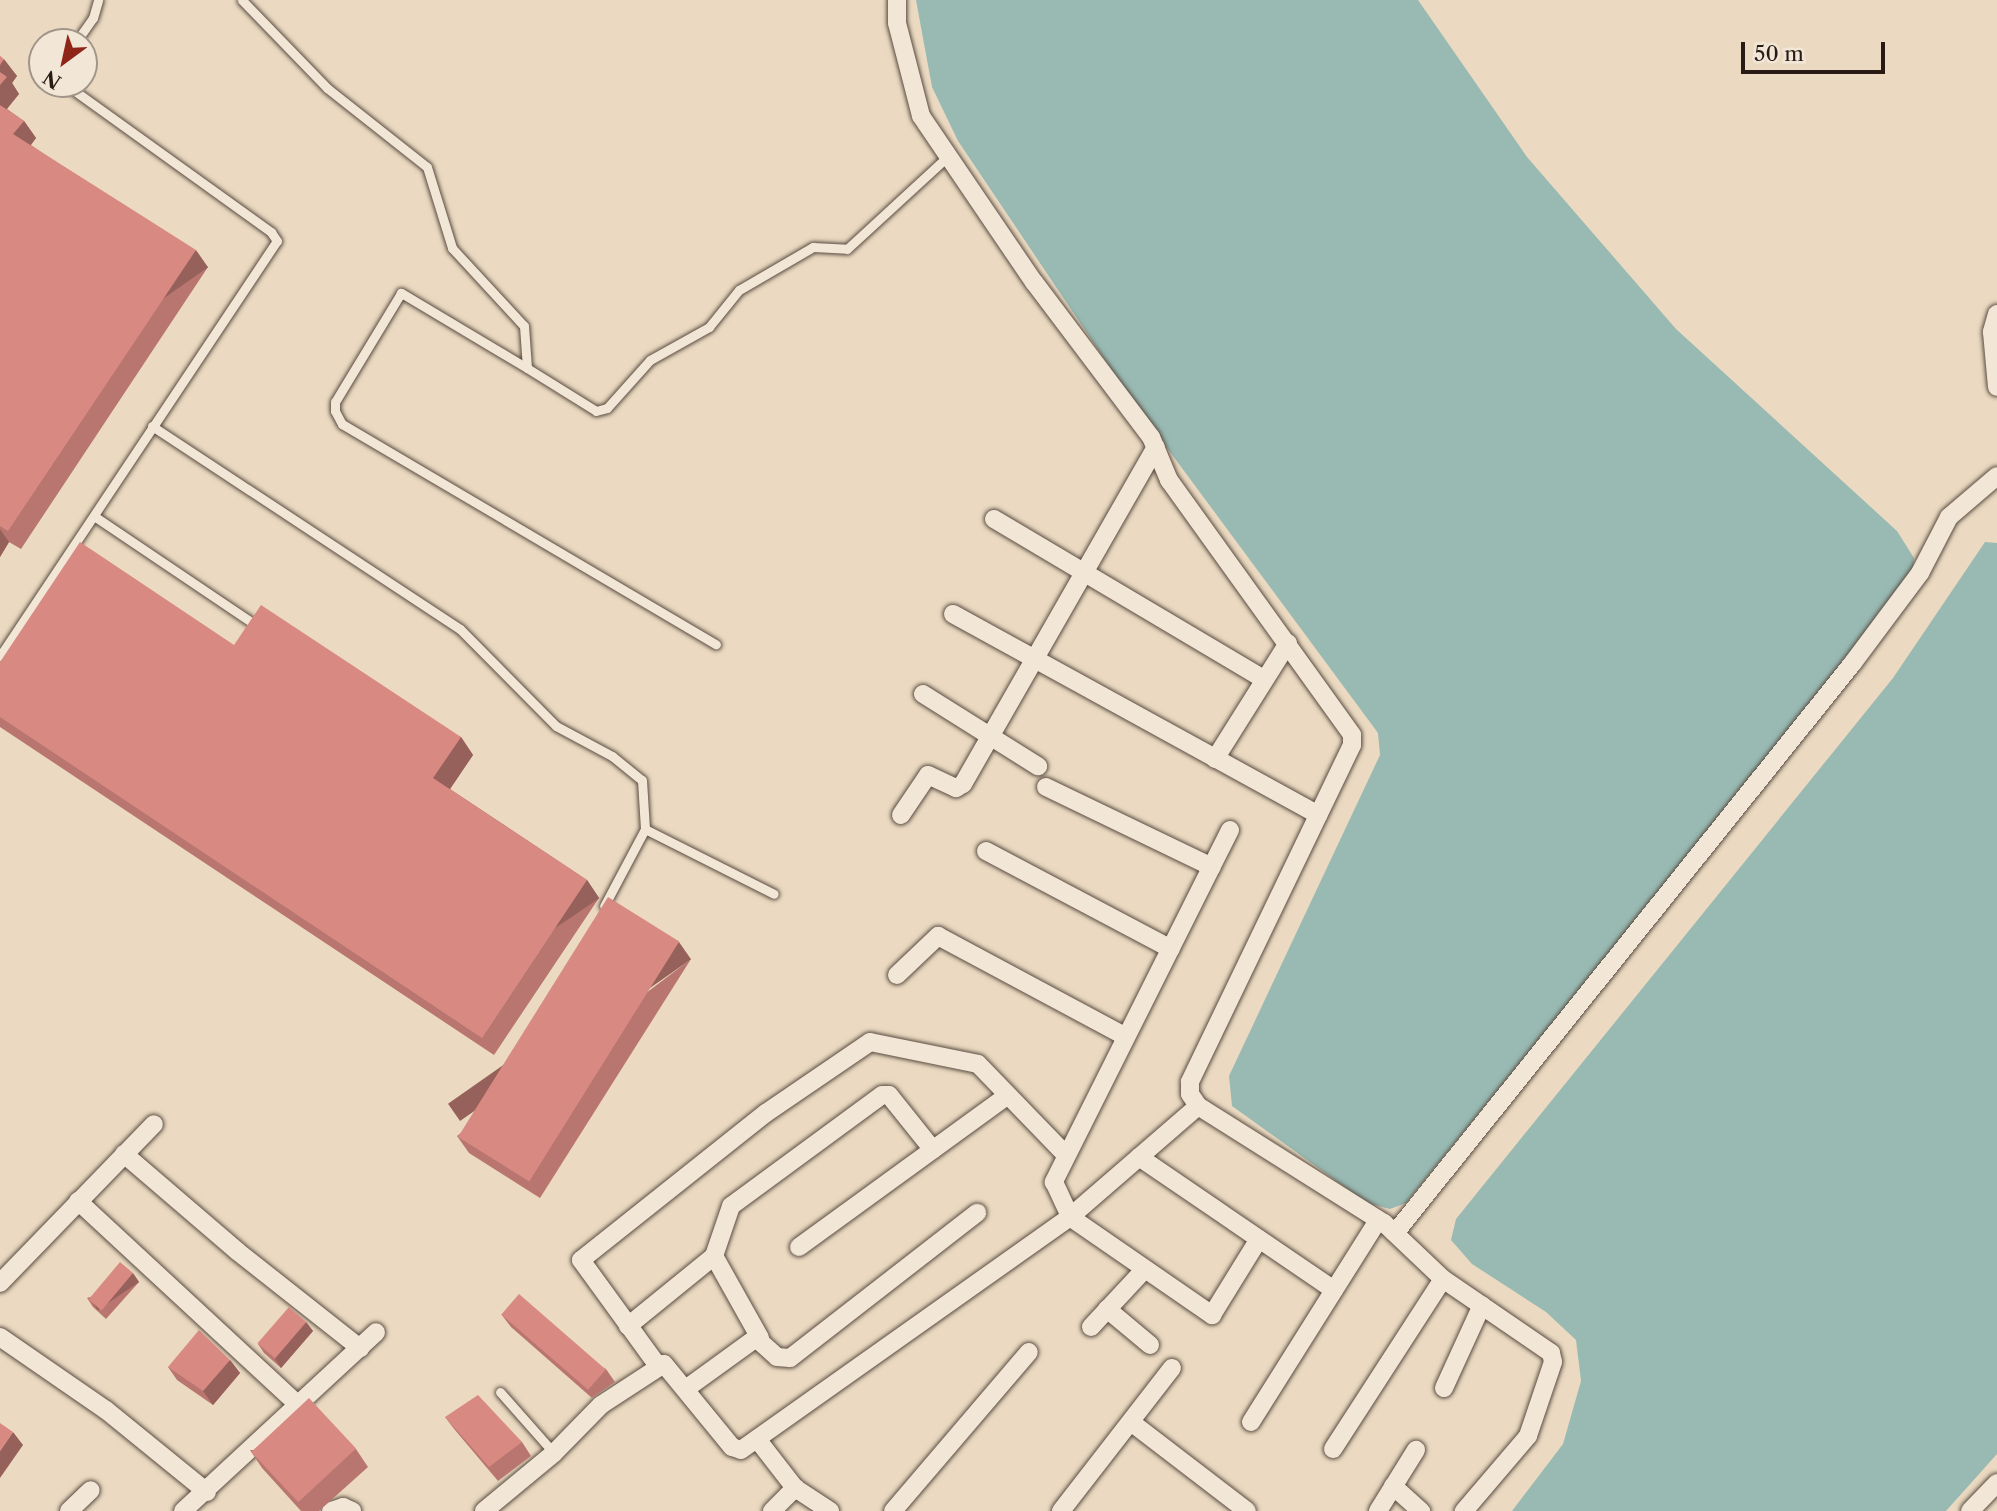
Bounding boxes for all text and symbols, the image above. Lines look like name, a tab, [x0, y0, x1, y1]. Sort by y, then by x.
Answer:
north arrow	[28, 28, 98, 98]
scale bar	[1745, 28, 1888, 72]
text: 50 m	[1754, 41, 1804, 66]
text: N	[39, 65, 66, 94]

